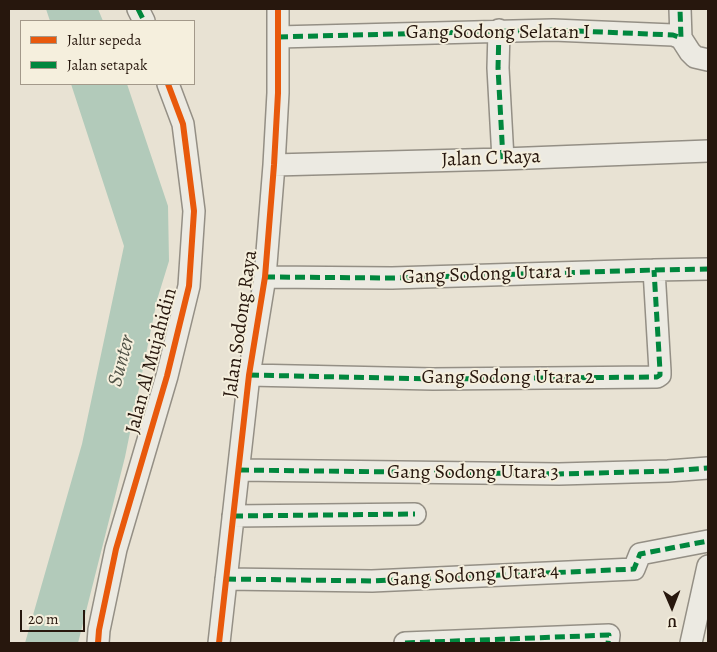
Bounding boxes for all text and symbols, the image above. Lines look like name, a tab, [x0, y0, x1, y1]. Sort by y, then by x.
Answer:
legend	[20, 20, 195, 85]
street label: Gang Sodong Selatan I	[406, 21, 590, 45]
text: Jalur sepeda	[67, 30, 141, 50]
text: Jalan setapak	[67, 55, 147, 75]
street label: Jalan C Raya	[441, 145, 541, 173]
street label: Jalan Sodong Raya	[219, 249, 263, 399]
street label: Gang Sodong Utara 1	[401, 260, 573, 290]
street label: Jalan Al Mujahidin	[121, 286, 183, 436]
water label: Sunter	[103, 333, 141, 389]
street label: Gang Sodong Utara 2	[422, 366, 594, 390]
street label: Gang Sodong Utara 3	[387, 461, 559, 485]
street label: Gang Sodong Utara 4	[386, 560, 560, 592]
north arrow	[647, 582, 697, 632]
scale bar	[22, 600, 88, 632]
text: 20 m	[28, 609, 59, 629]
text: U	[668, 613, 677, 632]

